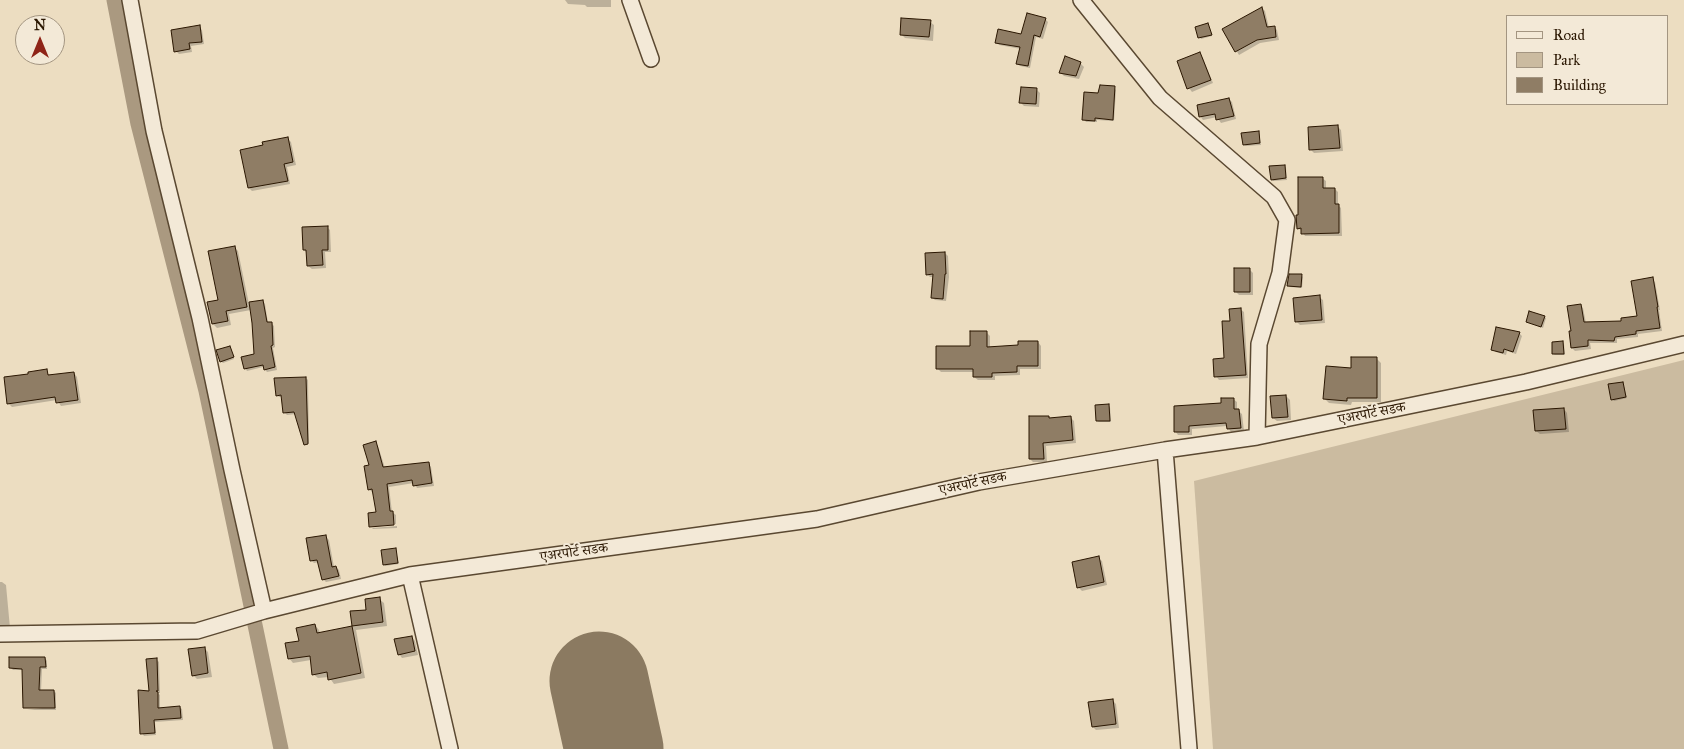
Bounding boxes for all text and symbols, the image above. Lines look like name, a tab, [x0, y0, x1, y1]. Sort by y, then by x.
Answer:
north arrow	[15, 15, 65, 65]
legend	[1506, 15, 1669, 105]
text: N	[34, 17, 46, 34]
text: Road	[1553, 26, 1585, 44]
text: Park	[1553, 51, 1580, 69]
text: Building	[1553, 76, 1606, 94]
street label: एअरपोर्ट सडक	[1337, 399, 1407, 429]
street label: एअरपोर्ट सडक	[938, 469, 1008, 499]
street label: एअरपोर्ट सडक	[539, 540, 609, 566]

